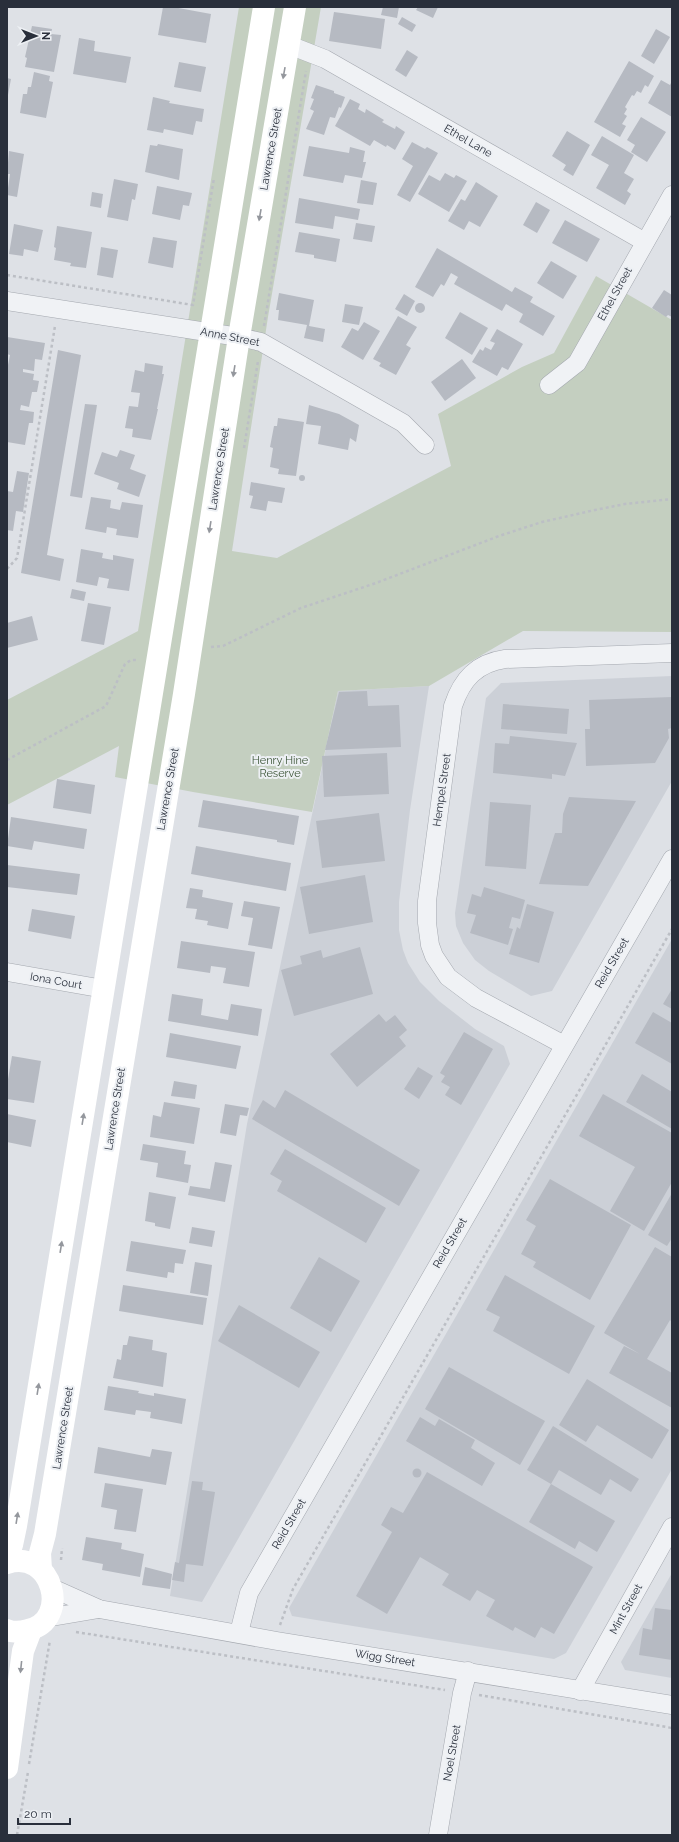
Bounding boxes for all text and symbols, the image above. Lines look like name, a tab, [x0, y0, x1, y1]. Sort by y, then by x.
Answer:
north arrow	[16, 16, 56, 56]
text: N	[39, 32, 52, 40]
one-way arrow	[281, 67, 287, 79]
street label: Lawrence Street	[257, 106, 285, 191]
street label: Ethel Lane	[441, 122, 495, 160]
one-way arrow	[257, 209, 263, 221]
street label: Ethel Street	[595, 265, 635, 323]
street label: Anne Street	[199, 325, 261, 349]
one-way arrow	[231, 365, 237, 377]
street label: Lawrence Street	[206, 426, 232, 511]
one-way arrow	[207, 521, 213, 533]
street label: Lawrence Street	[154, 746, 182, 831]
street label: Hempel Street	[430, 752, 454, 827]
park label: Henry Hine Reserve	[252, 754, 309, 780]
street label: Reid Street	[592, 935, 632, 990]
street label: Iona Court	[29, 970, 83, 992]
street label: Lawrence Street	[102, 1066, 128, 1151]
one-way arrow	[80, 1113, 86, 1125]
street label: Reid Street	[430, 1215, 470, 1270]
one-way arrow	[59, 1241, 65, 1253]
one-way arrow	[35, 1383, 41, 1395]
street label: Lawrence Street	[50, 1385, 76, 1470]
street label: Reid Street	[269, 1496, 309, 1551]
one-way arrow	[14, 1511, 20, 1524]
street label: Mint Street	[607, 1581, 645, 1636]
street label: Wigg Street	[354, 1647, 416, 1669]
one-way arrow	[18, 1661, 25, 1673]
street label: Noel Street	[441, 1723, 463, 1782]
scale bar	[18, 1800, 70, 1826]
text: 20 m	[24, 1807, 52, 1821]

